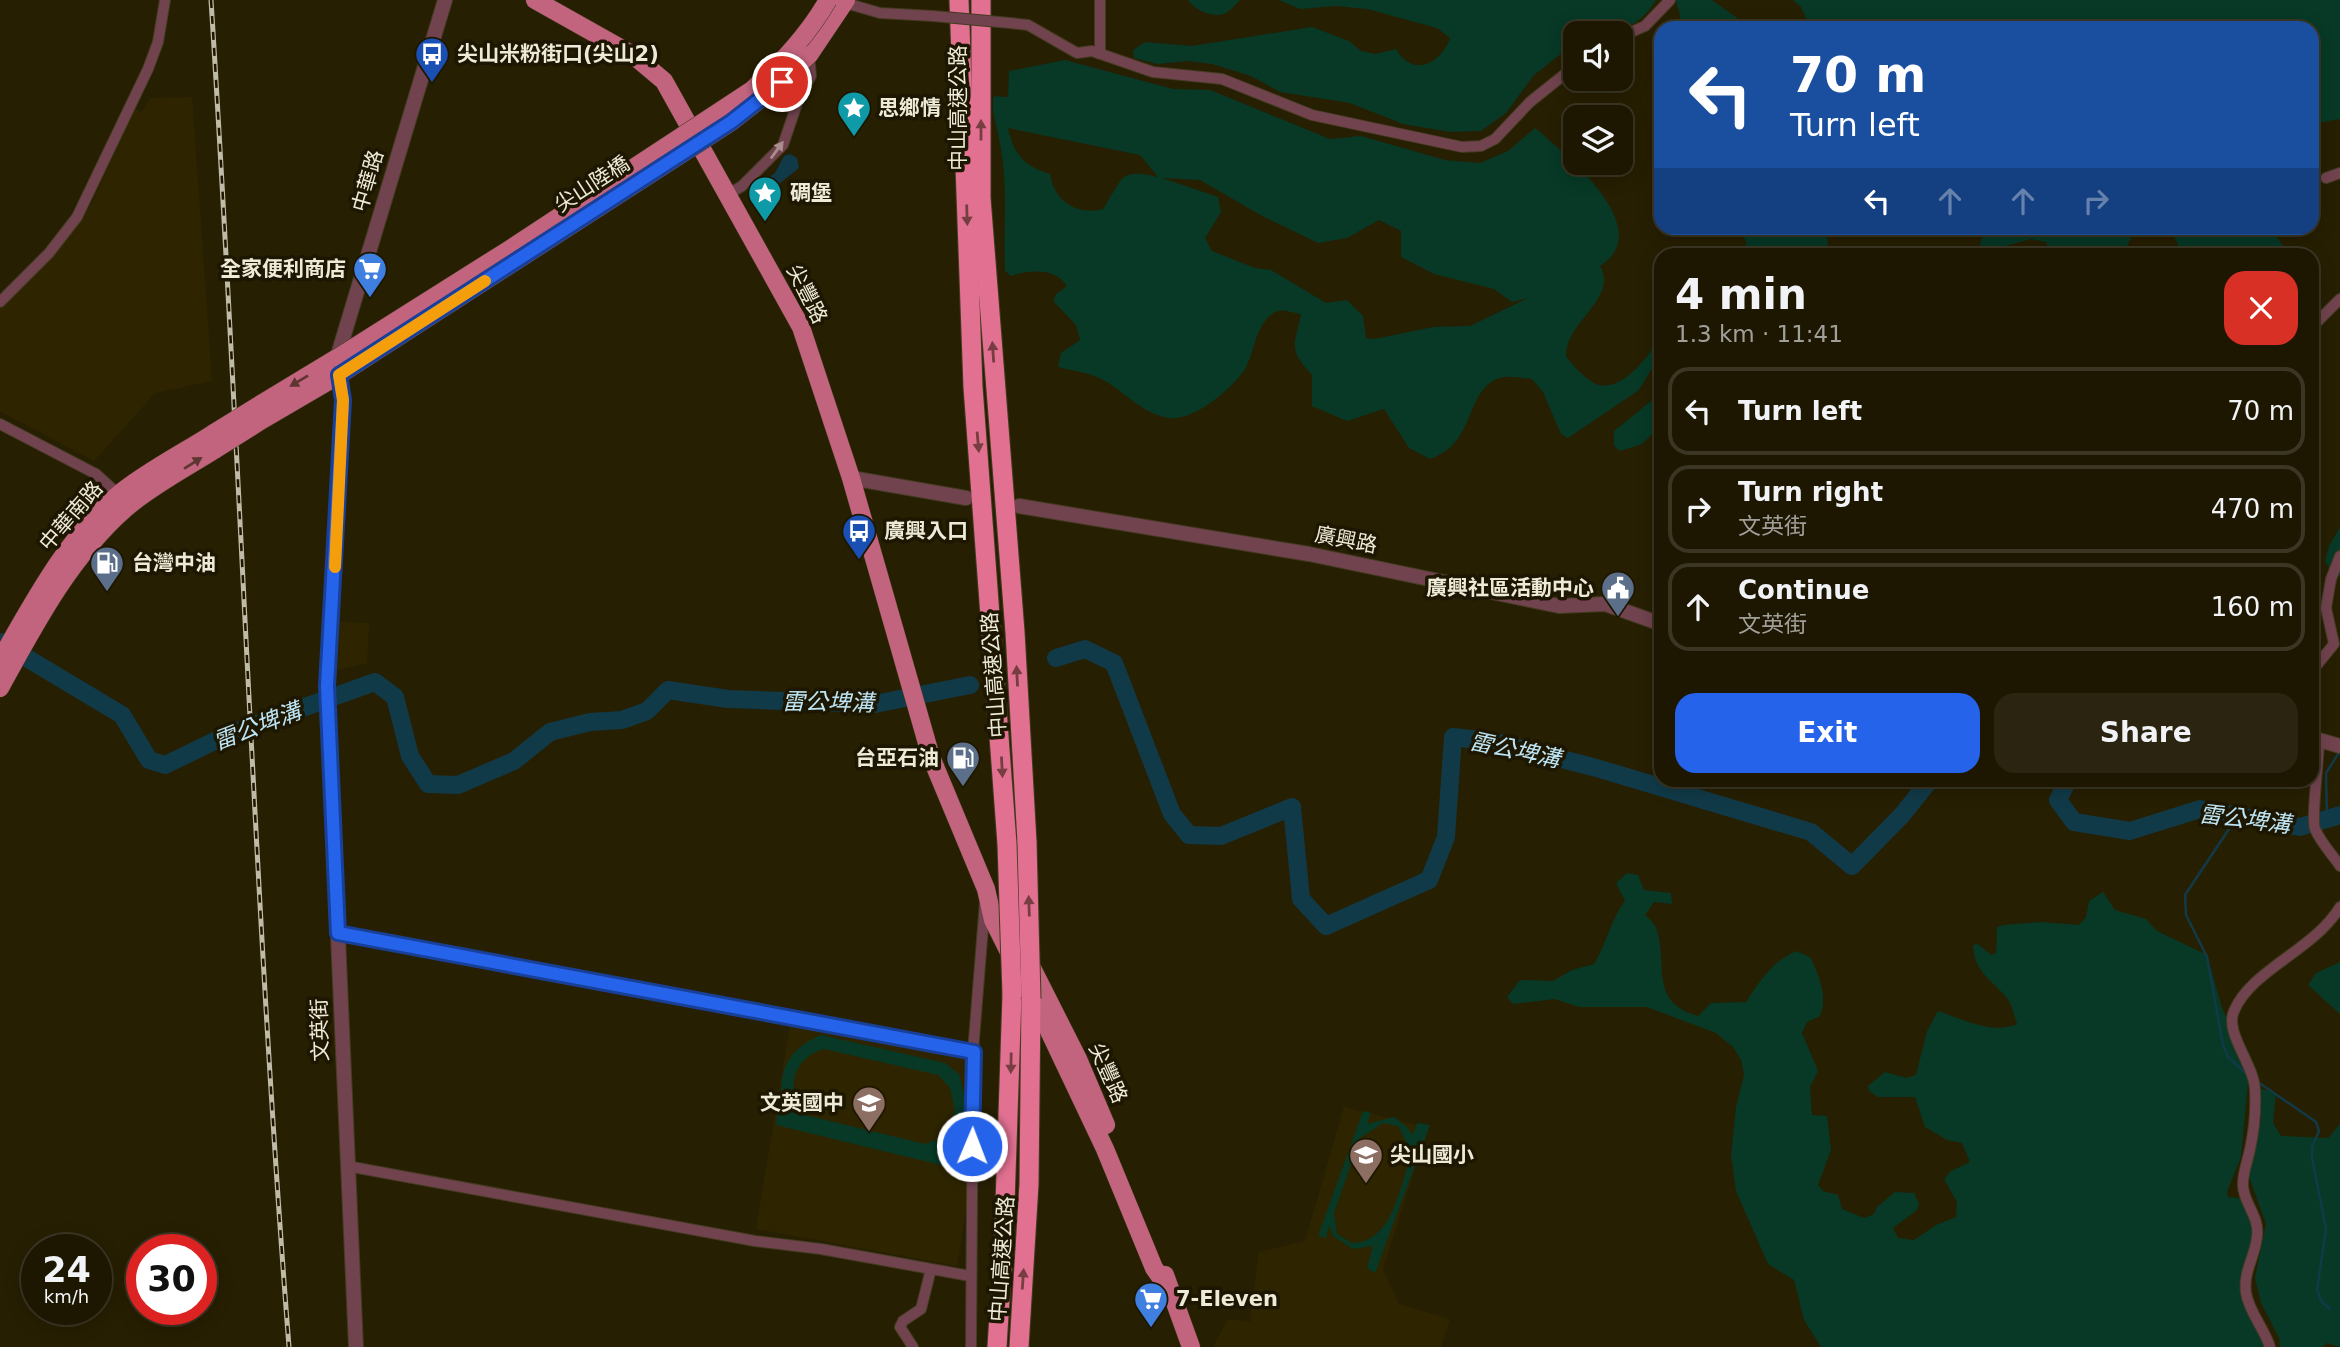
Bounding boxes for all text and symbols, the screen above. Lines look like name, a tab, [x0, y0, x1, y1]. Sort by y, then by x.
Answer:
map controls	[1563, 21, 1633, 175]
button: sound	[1563, 21, 1633, 91]
bus stop icon: 尖山米粉街口(尖山2)	[413, 35, 451, 84]
place label: 尖山米粉街口(尖山2)	[457, 42, 659, 66]
street label: 中山高速公路	[946, 45, 970, 171]
text: 70 m	[1790, 47, 1926, 104]
icon: left	[1675, 49, 1766, 140]
pin	[752, 52, 812, 112]
icon: arrive	[763, 63, 801, 101]
place icon: 思鄉情	[835, 89, 873, 138]
place label: 思鄉情	[878, 96, 941, 120]
button: layers	[1563, 105, 1633, 175]
text: Turn left	[1790, 106, 1920, 144]
one-way arrow	[975, 119, 987, 141]
one-way arrow	[770, 141, 784, 159]
street label: 中華路	[348, 147, 388, 215]
street label: 尖山陸橋	[550, 151, 634, 217]
place icon: 碉堡	[746, 174, 784, 223]
place label: 碉堡	[790, 181, 832, 205]
icon: left	[1858, 182, 1896, 220]
icon: ahead	[1931, 182, 1969, 220]
icon: ahead	[2004, 182, 2042, 220]
icon: right	[2077, 182, 2115, 220]
one-way arrow	[961, 204, 972, 226]
supermarket icon: 全家便利商店	[351, 250, 389, 299]
place label: 全家便利商店	[220, 257, 346, 281]
street label: 尖豐路	[782, 260, 832, 328]
text: 4 min	[1675, 270, 1807, 319]
button: close	[2224, 271, 2298, 345]
text: 1.3 km · 11:41	[1675, 321, 1843, 347]
one-way arrow	[987, 340, 998, 362]
one-way arrow	[289, 375, 308, 388]
icon: left	[1679, 392, 1717, 430]
text: Turn left	[1738, 396, 1862, 426]
text: 70 m	[2227, 396, 2294, 426]
one-way arrow	[973, 431, 984, 453]
one-way arrow	[183, 457, 202, 470]
street label: 中華南路	[34, 476, 108, 556]
text: Turn right	[1738, 477, 1883, 507]
icon: right	[1679, 490, 1717, 528]
text: 470 m	[2211, 494, 2294, 524]
bus stop icon: 廣興入口	[840, 512, 878, 561]
text: 文英街	[1738, 513, 1807, 539]
place label: 廣興入口	[884, 519, 968, 543]
street label: 廣興路	[1313, 522, 1379, 558]
fuel station icon: 台灣中油	[88, 544, 126, 593]
place label: 台灣中油	[132, 551, 216, 575]
public building icon: 廣興社區活動中心	[1599, 569, 1637, 618]
text: Continue	[1738, 575, 1869, 605]
place label: 廣興社區活動中心	[1426, 576, 1594, 600]
icon: ahead	[1679, 588, 1717, 626]
text: 160 m	[2211, 592, 2294, 622]
street label: 中山高速公路	[978, 611, 1010, 739]
text: 文英街	[1738, 611, 1807, 637]
one-way arrow	[1012, 665, 1023, 687]
water label: 雷公埤溝	[782, 688, 877, 716]
button: Exit	[1675, 693, 1980, 773]
button: Share	[1994, 693, 2298, 773]
water label: 雷公埤溝	[209, 696, 307, 755]
water label: 雷公埤溝	[1467, 728, 1566, 773]
fuel station icon: 台亞石油	[944, 739, 982, 788]
place label: 台亞石油	[855, 746, 939, 770]
one-way arrow	[997, 756, 1008, 778]
water label: 雷公埤溝	[2198, 800, 2295, 838]
one-way arrow	[1023, 895, 1034, 917]
street label: 文英街	[307, 998, 333, 1062]
street label: 尖豐路	[1084, 1039, 1132, 1107]
one-way arrow	[1005, 1053, 1016, 1075]
school or university icon: 文英國中	[850, 1084, 888, 1133]
place label: 文英國中	[760, 1091, 844, 1115]
position arrow	[935, 1109, 1009, 1183]
school or university icon: 尖山國小	[1347, 1136, 1385, 1185]
place label: 尖山國小	[1390, 1143, 1474, 1167]
street label: 中山高速公路	[986, 1195, 1018, 1323]
speed limit sign: 30	[126, 1234, 217, 1325]
text: 24	[42, 1250, 91, 1290]
one-way arrow	[1018, 1268, 1029, 1290]
supermarket icon: 7-Eleven	[1132, 1280, 1170, 1329]
text: km/h	[44, 1286, 89, 1307]
place label: 7-Eleven	[1176, 1287, 1278, 1311]

